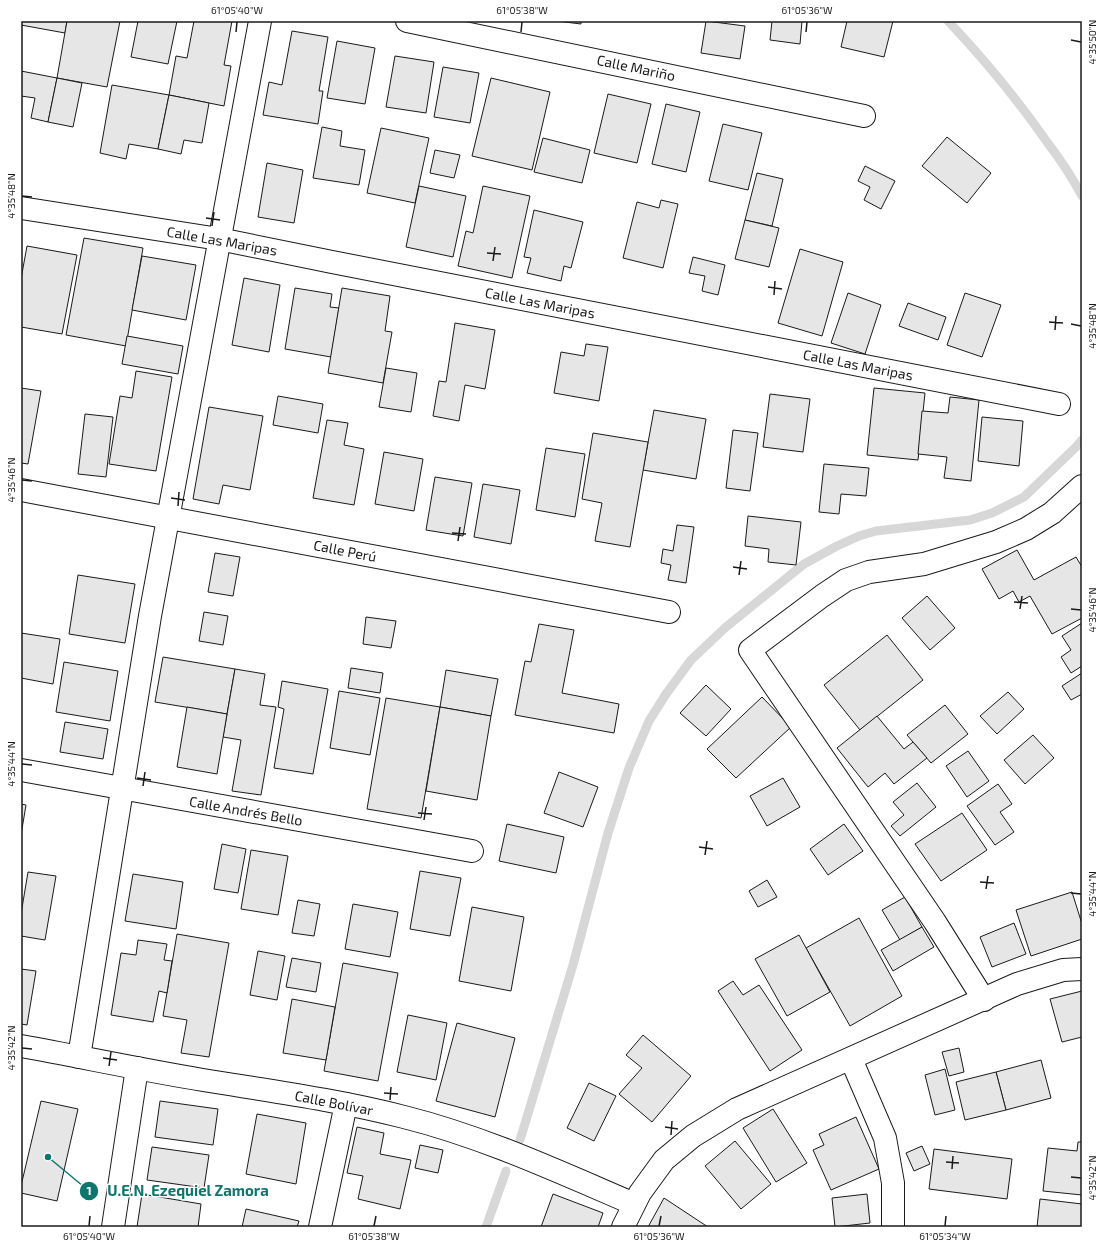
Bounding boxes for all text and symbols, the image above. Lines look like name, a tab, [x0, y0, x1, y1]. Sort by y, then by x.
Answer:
text: 61°05'40"W	[211, 4, 263, 16]
text: 61°05'38"W	[496, 4, 548, 16]
text: 61°05'36"W	[781, 4, 833, 16]
text: 4°35'50"N	[1086, 20, 1098, 64]
street label: Calle Mariño	[595, 51, 677, 84]
text: 4°35'48"N	[5, 173, 17, 219]
street label: Calle Las Maripas	[166, 222, 279, 259]
street label: Calle Las Maripas	[484, 284, 597, 322]
text: 4°35'48"N	[1086, 303, 1098, 349]
street label: Calle Las Maripas	[802, 346, 915, 384]
text: 4°35'46"N	[5, 457, 17, 503]
street label: Calle Perú	[312, 536, 378, 565]
text: 4°35'46"N	[1086, 587, 1098, 633]
text: 4°35'44"N	[5, 741, 17, 787]
street label: Calle Andrés Bello	[188, 792, 304, 829]
text: 4°35'44"N	[1086, 871, 1098, 917]
text: 4°35'42"N	[5, 1026, 17, 1070]
street label: Calle Bolívar	[293, 1087, 375, 1119]
text: 4°35'42"N	[1086, 1156, 1098, 1200]
callout: U.E.N. Ezequiel Zamora	[79, 1177, 277, 1204]
text: U.E.N. Ezequiel Zamora	[107, 1181, 269, 1199]
text: 1	[86, 1183, 92, 1197]
text: 61°05'40"W	[63, 1230, 115, 1242]
text: 61°05'38"W	[348, 1230, 400, 1242]
text: 61°05'36"W	[633, 1230, 685, 1242]
text: 61°05'34"W	[919, 1230, 971, 1242]

